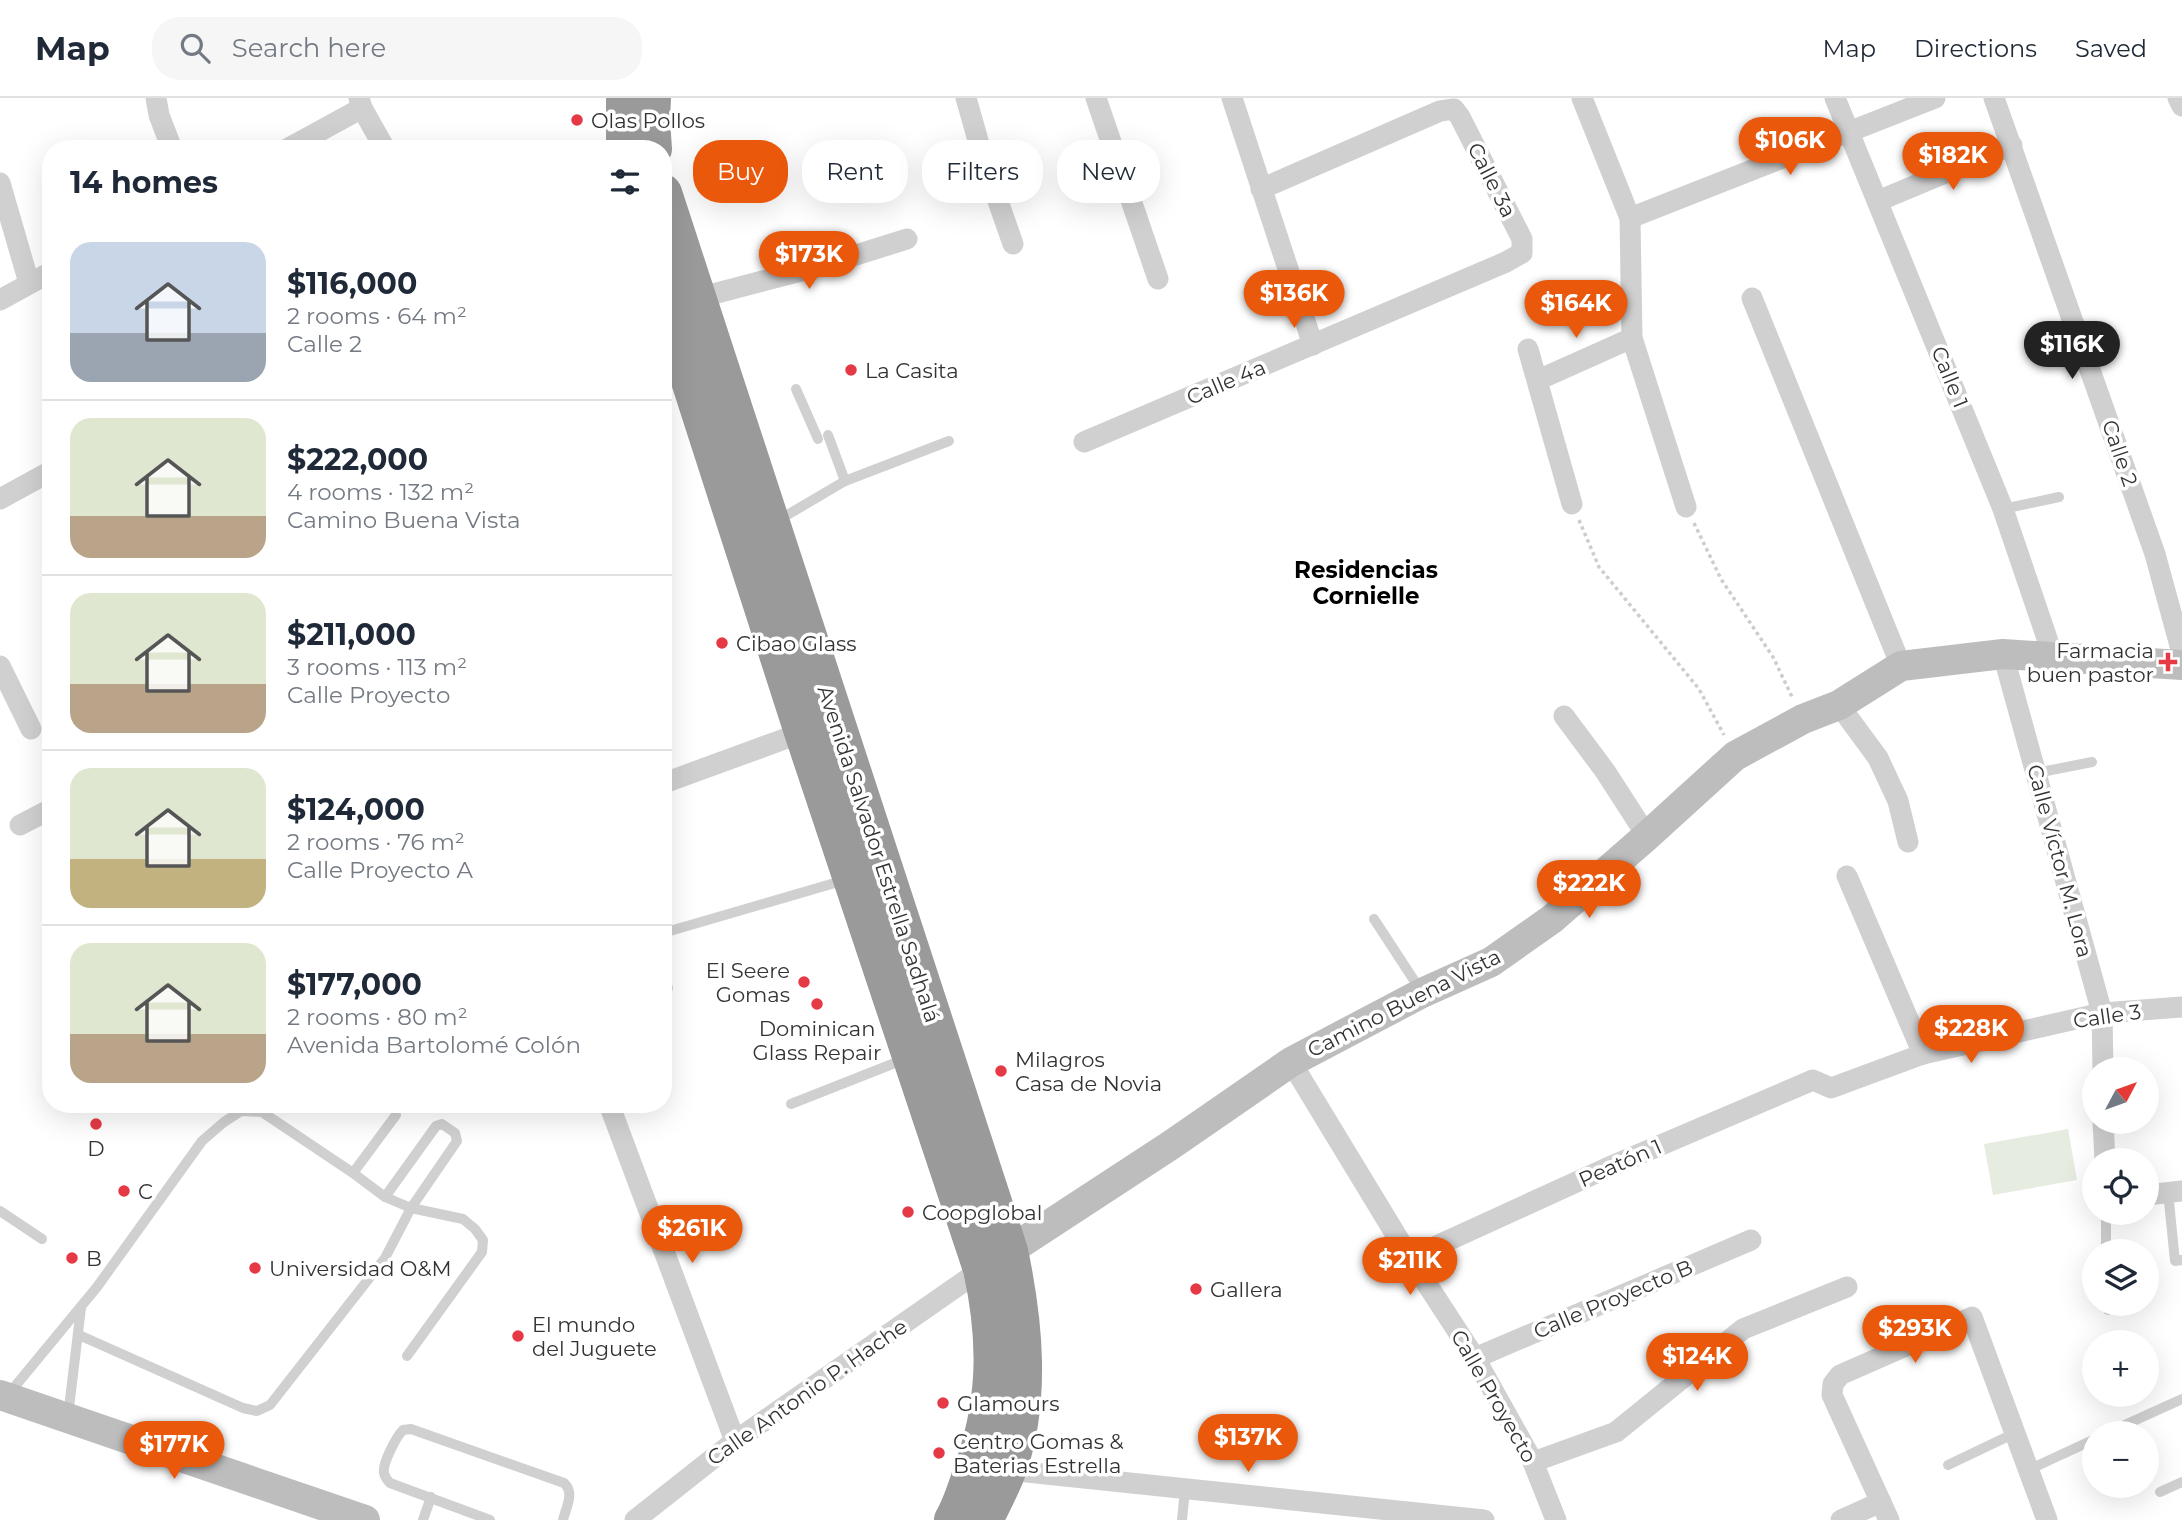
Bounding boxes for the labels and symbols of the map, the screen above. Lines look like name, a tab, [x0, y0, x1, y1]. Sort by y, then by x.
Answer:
place label: Olas Pollos	[591, 108, 705, 133]
marker: Olas Pollos	[569, 112, 585, 128]
pin: $106K	[1741, 118, 1839, 177]
pin: $182K	[1904, 132, 2002, 192]
street label: Calle 3a	[1463, 138, 1521, 222]
pin: $173K	[760, 232, 858, 291]
pin: $136K	[1245, 271, 1343, 330]
pin: $164K	[1527, 280, 1625, 340]
pin: $116K	[2023, 322, 2121, 381]
street label: Calle 1	[1926, 343, 1974, 411]
street label: Calle 4a	[1183, 354, 1269, 410]
place label: La Casita	[865, 358, 959, 383]
marker: La Casita	[843, 362, 859, 378]
street label: Calle 2	[2097, 417, 2143, 490]
district label: Residencias Cornielle	[1294, 556, 1438, 610]
place label: Cibao Glass	[736, 631, 857, 656]
marker: Cibao Glass	[714, 635, 730, 651]
place label: Farmacia buen pastor	[2027, 638, 2154, 687]
marker: Farmacia buen pastor	[2160, 654, 2176, 670]
street label: Avenida Salvador Estrella Sadhalá	[813, 682, 945, 1026]
street label: Calle Víctor M. Lora	[2022, 762, 2098, 960]
pin: $222K	[1540, 860, 1638, 920]
street label: Camino Buena Vista	[1303, 943, 1505, 1063]
place label: El Seere Gomas	[706, 958, 790, 1007]
marker: El Seere Gomas	[796, 974, 812, 990]
marker: Dominican Glass Repair	[809, 996, 825, 1012]
street label: Calle 3	[2071, 999, 2143, 1033]
pin: $228K	[1922, 1006, 2020, 1065]
place label: Dominican Glass Repair	[753, 1016, 881, 1065]
place label: Milagros Casa de Novia	[1015, 1047, 1162, 1096]
north arrow	[2082, 1057, 2160, 1134]
marker: Milagros Casa de Novia	[993, 1063, 1009, 1079]
marker: D	[88, 1116, 104, 1132]
street label: Peatón 1	[1575, 1134, 1665, 1192]
place label: D	[87, 1136, 105, 1161]
place label: C	[138, 1179, 153, 1204]
marker: C	[116, 1183, 132, 1199]
place label: Coopglobal	[922, 1200, 1042, 1225]
marker: Coopglobal	[900, 1204, 916, 1220]
pin: $261K	[643, 1206, 741, 1265]
pin: $211K	[1361, 1238, 1459, 1297]
place label: B	[86, 1246, 102, 1271]
marker: B	[64, 1250, 80, 1266]
street label: Calle Proyecto B	[1530, 1254, 1696, 1344]
place label: Universidad O&M	[269, 1256, 452, 1281]
marker: Universidad O&M	[247, 1260, 263, 1276]
place label: Gallera	[1210, 1277, 1283, 1302]
marker: Gallera	[1188, 1281, 1204, 1297]
pin: $293K	[1866, 1306, 1964, 1365]
place label: El mundo del Juguete	[532, 1312, 657, 1361]
street label: Calle Antonio P. Hache	[702, 1313, 912, 1471]
street label: Calle Proyecto	[1446, 1325, 1542, 1467]
marker: El mundo del Juguete	[510, 1328, 526, 1344]
pin: $124K	[1648, 1334, 1746, 1393]
place label: Glamours	[957, 1391, 1059, 1416]
marker: Glamours	[935, 1395, 951, 1411]
pin: $137K	[1199, 1414, 1297, 1474]
pin: $177K	[125, 1422, 223, 1481]
place label: Centro Gomas & Baterias Estrella	[953, 1429, 1124, 1478]
marker: Centro Gomas & Baterias Estrella	[931, 1445, 947, 1461]

